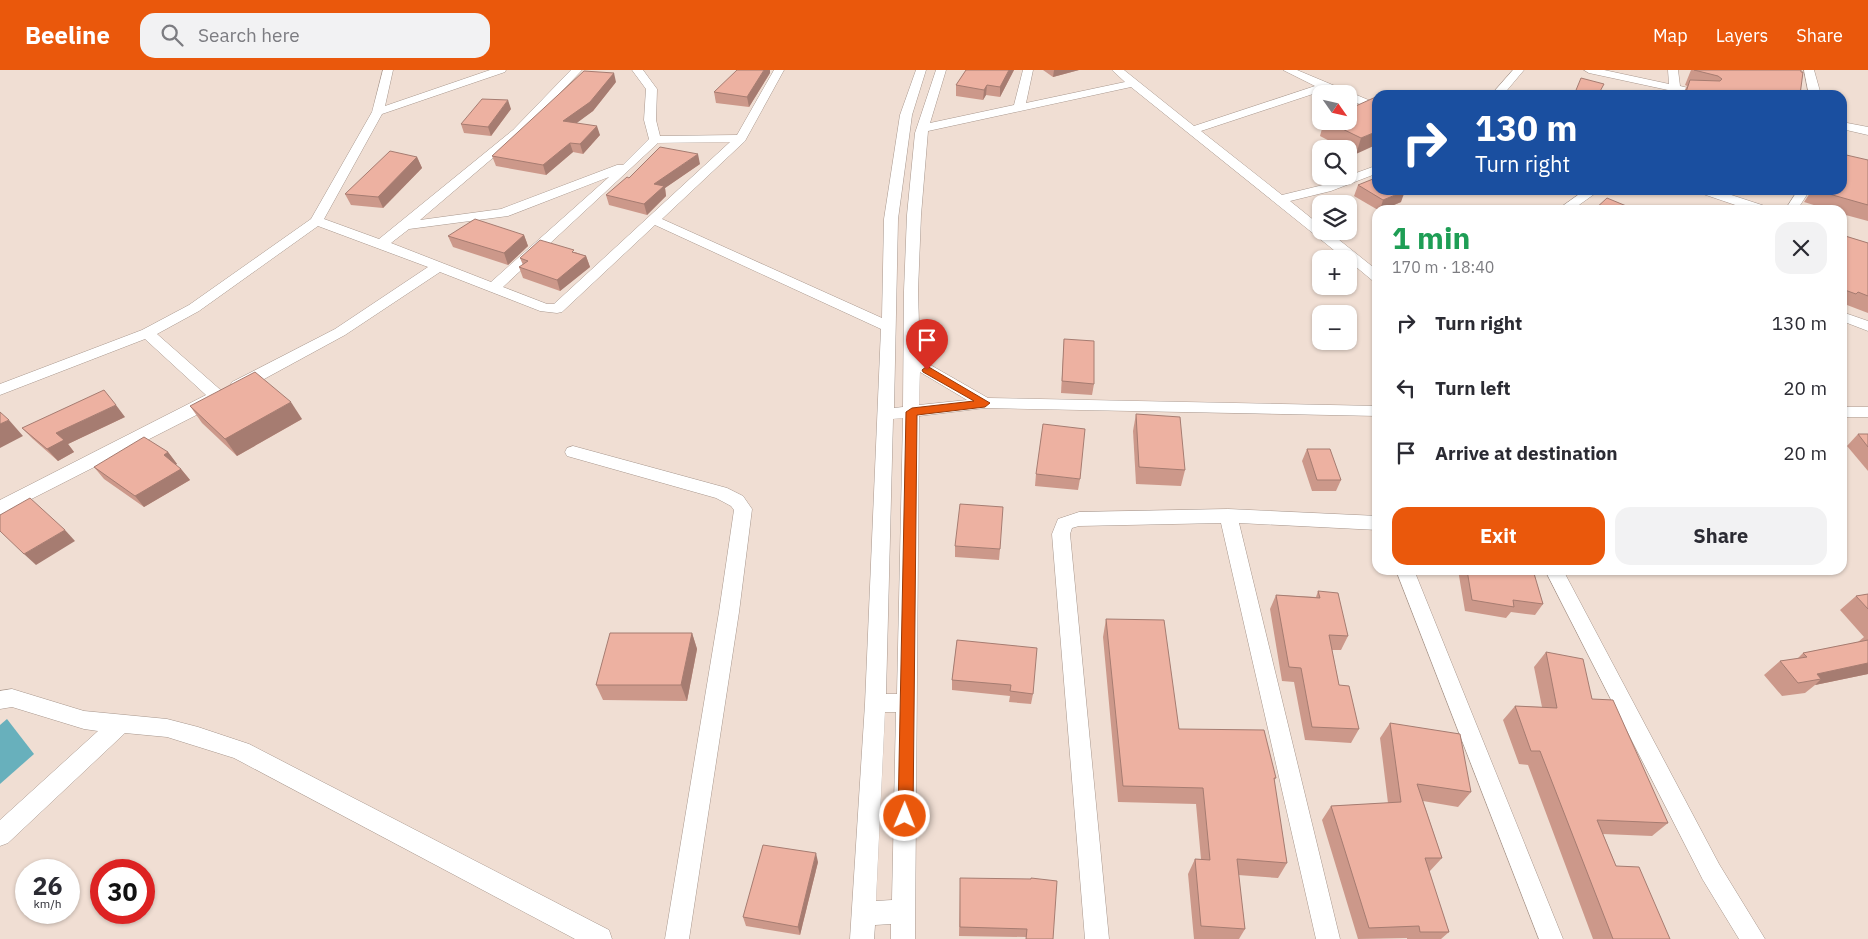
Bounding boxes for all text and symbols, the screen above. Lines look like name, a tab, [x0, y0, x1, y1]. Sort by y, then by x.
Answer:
search box	[140, 13, 490, 58]
text: Beeline	[25, 19, 110, 51]
icon: search	[158, 21, 186, 49]
text: Search here	[198, 23, 300, 47]
text: Map	[1653, 24, 1688, 47]
text: Layers	[1716, 24, 1768, 47]
text: Share	[1796, 24, 1843, 47]
north arrow	[1312, 85, 1358, 130]
map controls	[1312, 85, 1357, 350]
text: 130 m	[1475, 105, 1578, 151]
icon: right	[1392, 110, 1457, 175]
button: search	[1312, 140, 1357, 185]
text: Turn right	[1475, 149, 1570, 178]
button: layers	[1312, 195, 1357, 240]
text: 1 min	[1392, 218, 1470, 257]
button: close	[1775, 222, 1827, 274]
button: +	[1312, 250, 1357, 295]
text: 170 m · 18:40	[1392, 257, 1494, 277]
button: −	[1312, 305, 1357, 350]
icon: right	[1392, 309, 1420, 337]
text: Turn right	[1435, 311, 1522, 335]
text: 130 m	[1772, 311, 1827, 335]
pin	[906, 319, 948, 370]
icon: arrive	[913, 326, 941, 354]
icon: left	[1392, 374, 1420, 402]
text: Turn left	[1435, 376, 1511, 400]
text: 20 m	[1783, 376, 1827, 400]
icon: arrive	[1392, 439, 1420, 467]
text: Arrive at destination	[1435, 441, 1618, 465]
text: 20 m	[1783, 441, 1827, 465]
button: Exit	[1392, 507, 1605, 565]
button: Share	[1615, 507, 1827, 565]
position arrow	[878, 789, 930, 841]
speed limit sign: 30	[90, 859, 155, 924]
text: 26	[32, 869, 63, 902]
text: km/h	[33, 896, 62, 911]

